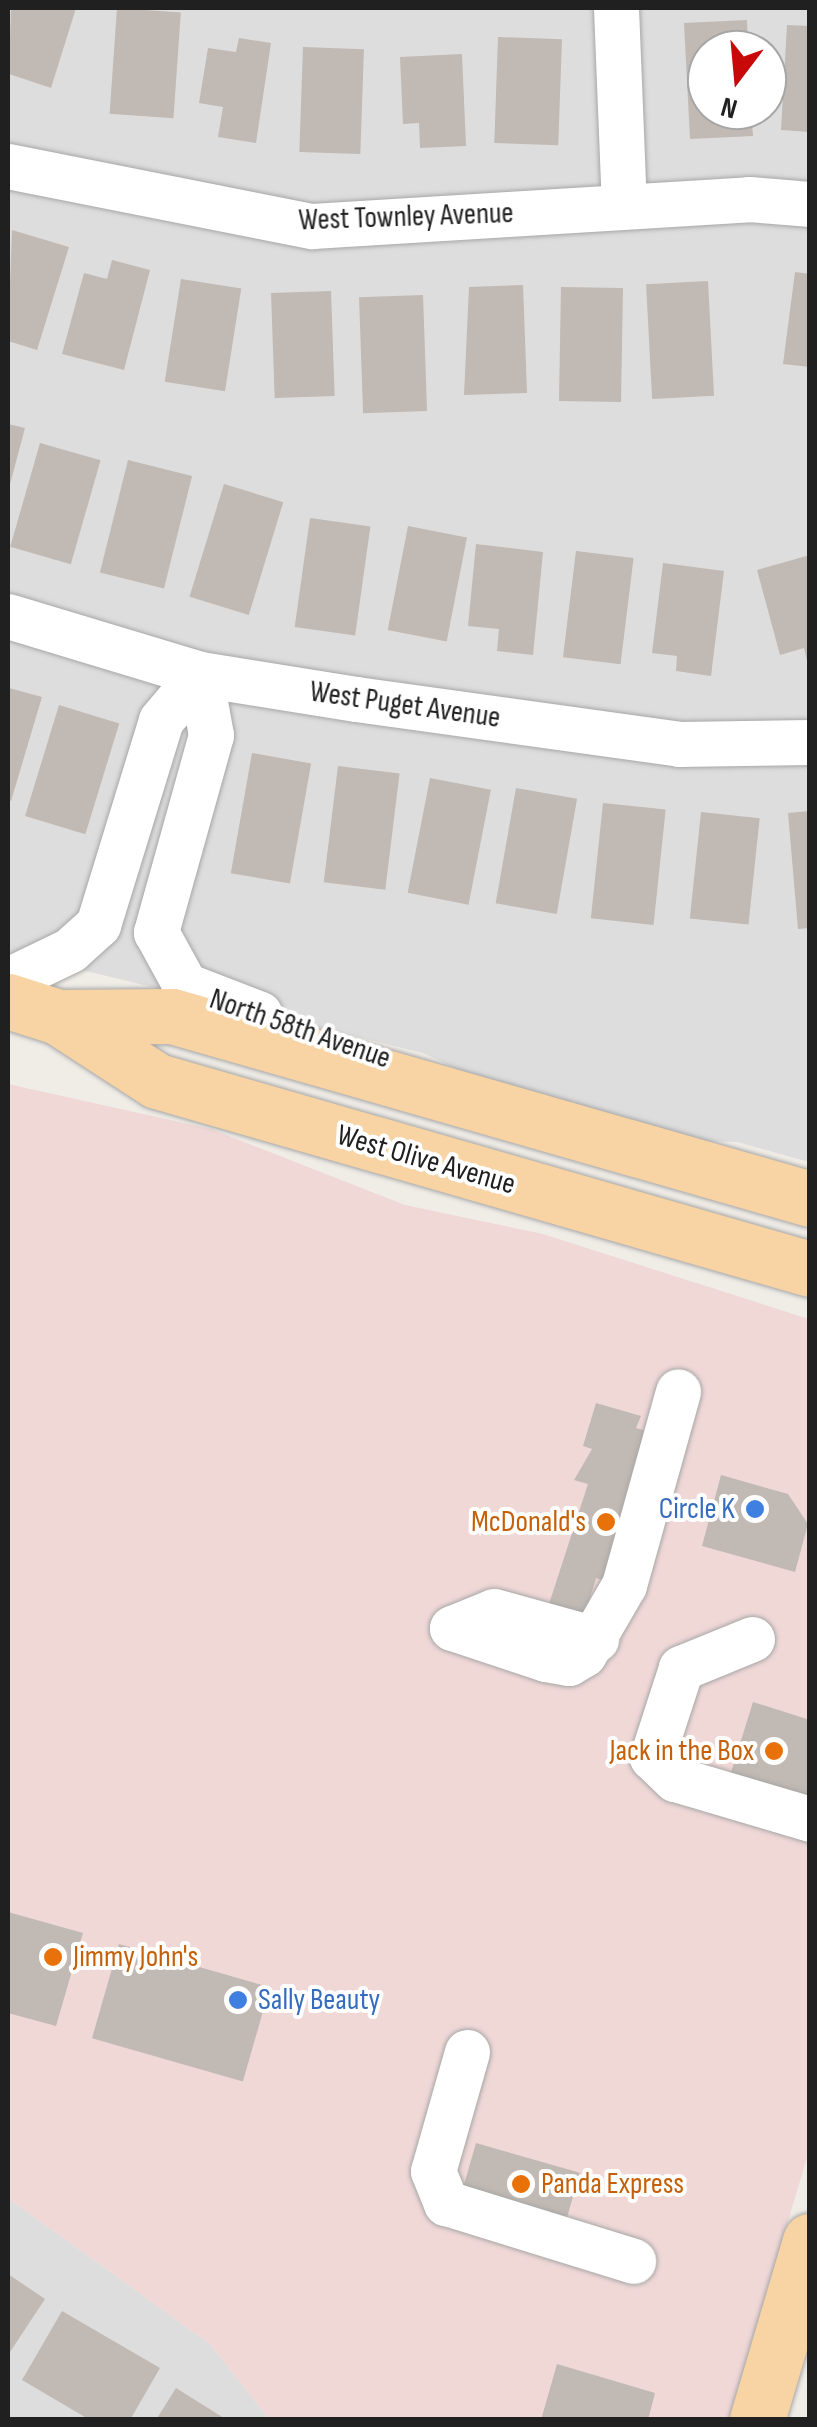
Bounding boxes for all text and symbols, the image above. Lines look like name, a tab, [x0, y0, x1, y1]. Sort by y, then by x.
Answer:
north arrow	[687, 30, 787, 130]
text: N	[717, 89, 741, 125]
street label: West Townley Avenue	[298, 195, 514, 239]
street label: West Puget Avenue	[307, 674, 503, 736]
street label: North 58th Avenue	[205, 981, 395, 1077]
street label: West Olive Avenue	[333, 1117, 519, 1203]
place label: Circle K	[659, 1491, 735, 1527]
marker: Circle K	[744, 1498, 766, 1520]
place label: McDonald's	[471, 1504, 586, 1540]
marker: McDonald's	[595, 1511, 617, 1533]
place label: Jack in the Box	[609, 1733, 754, 1769]
marker: Jack in the Box	[763, 1740, 785, 1762]
place label: Jimmy John's	[73, 1939, 198, 1975]
marker: Jimmy John's	[42, 1946, 64, 1968]
place label: Sally Beauty	[258, 1982, 380, 2018]
marker: Sally Beauty	[227, 1989, 249, 2011]
place label: Panda Express	[541, 2166, 684, 2202]
marker: Panda Express	[510, 2173, 532, 2195]

